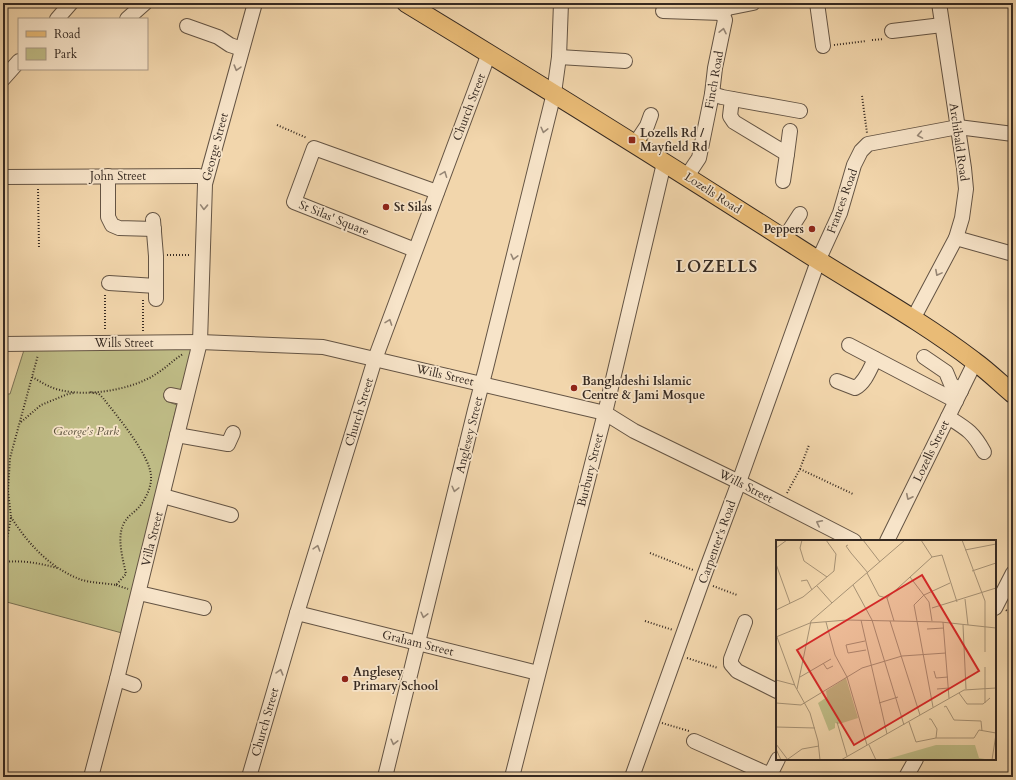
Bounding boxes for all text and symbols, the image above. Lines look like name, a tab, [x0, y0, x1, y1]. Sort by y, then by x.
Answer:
legend	[18, 18, 148, 70]
text: Road	[54, 26, 81, 42]
one-way arrow	[718, 28, 726, 34]
text: Park	[54, 46, 78, 62]
street label: Finch Road	[701, 49, 727, 110]
one-way arrow	[233, 64, 242, 71]
street label: Church Street	[449, 71, 489, 143]
street label: Archibald Road	[946, 102, 973, 183]
street label: George Street	[198, 111, 232, 183]
place label: Lozells Rd / Mayfield Rd	[640, 125, 708, 155]
one-way arrow	[541, 127, 549, 134]
one-way arrow	[917, 130, 923, 138]
marker: Lozells Rd / Mayfield Rd	[627, 135, 637, 145]
street label: Frances Road	[823, 166, 861, 236]
street label: John Street	[88, 168, 146, 184]
street label: Lozells Road	[682, 169, 745, 218]
one-way arrow	[439, 170, 447, 177]
street label: St Silas' Square	[296, 197, 372, 239]
place label: St Silas	[394, 199, 432, 215]
marker: St Silas	[381, 202, 391, 212]
one-way arrow	[200, 204, 208, 210]
place label: Peppers	[764, 221, 804, 237]
marker: Peppers	[807, 224, 817, 234]
one-way arrow	[510, 254, 518, 260]
district label: LOZELLS	[676, 256, 758, 278]
one-way arrow	[935, 268, 942, 276]
one-way arrow	[384, 318, 392, 325]
street label: Wills Street	[94, 335, 154, 351]
street label: Wills Street	[414, 360, 476, 389]
place label: Bangladeshi Islamic Centre & Jami Mosque	[582, 373, 705, 403]
street label: Church Street	[341, 376, 377, 448]
marker: Bangladeshi Islamic Centre & Jami Mosque	[569, 383, 579, 393]
street label: Anglesey Street	[452, 395, 486, 475]
street label: Lozells Street	[909, 417, 953, 485]
park label: George's Park	[53, 423, 119, 439]
street label: Burbury Street	[573, 431, 607, 508]
street label: Wills Street	[715, 465, 776, 507]
one-way arrow	[452, 486, 460, 492]
one-way arrow	[906, 493, 914, 500]
street label: Carpenter's Road	[695, 498, 740, 586]
street label: Villa Street	[138, 510, 167, 568]
one-way arrow	[816, 520, 824, 528]
inset map	[776, 540, 996, 760]
one-way arrow	[312, 545, 321, 552]
one-way arrow	[420, 611, 429, 618]
street label: Graham Street	[381, 626, 456, 660]
place label: Anglesey Primary School	[353, 664, 439, 694]
one-way arrow	[275, 669, 284, 676]
marker: Anglesey Primary School	[340, 674, 350, 684]
street label: Church Street	[248, 686, 283, 758]
one-way arrow	[390, 738, 399, 745]

